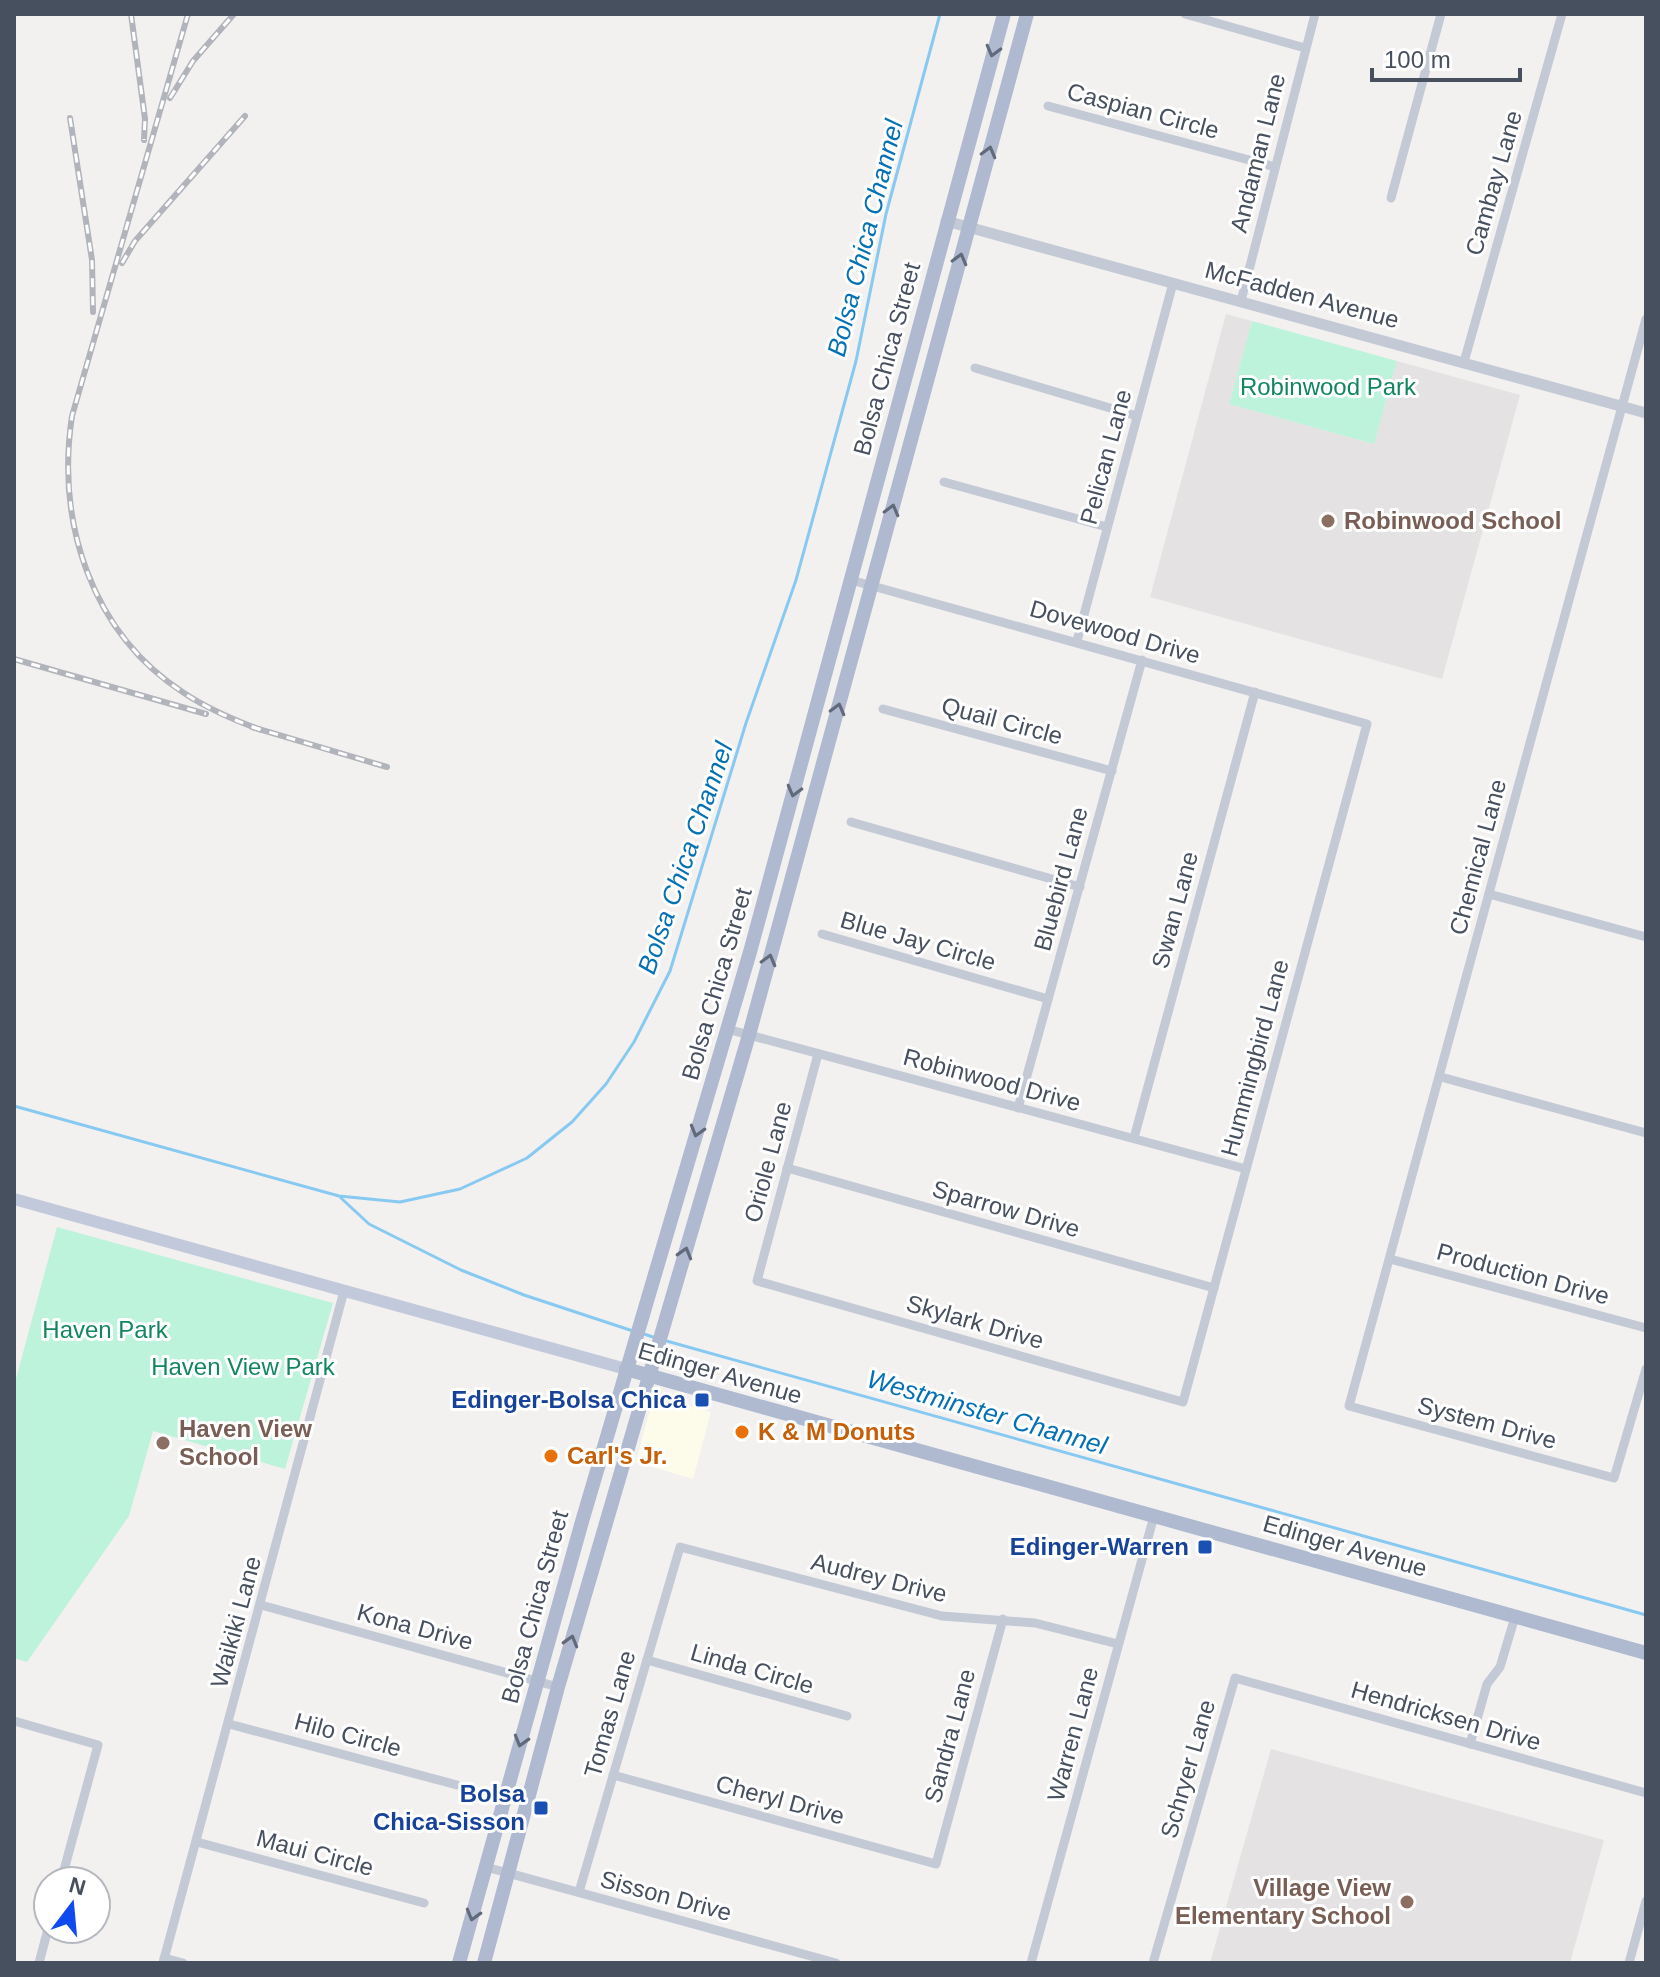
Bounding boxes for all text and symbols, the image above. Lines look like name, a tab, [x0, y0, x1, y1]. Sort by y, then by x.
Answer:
scale bar	[1372, 32, 1520, 82]
one-way arrow	[986, 43, 1003, 57]
text: 100 m	[1384, 46, 1451, 73]
street label: Andaman Lane	[1225, 71, 1290, 235]
street label: Caspian Circle	[1064, 77, 1222, 144]
street label: Cambay Lane	[1460, 107, 1527, 258]
water label: Bolsa Chica Channel	[821, 115, 909, 359]
one-way arrow	[980, 145, 997, 159]
one-way arrow	[951, 253, 967, 267]
street label: McFadden Avenue	[1202, 256, 1402, 333]
street label: Bolsa Chica Street	[848, 259, 925, 458]
park label: Robinwood Park	[1240, 373, 1417, 400]
street label: Pelican Lane	[1075, 386, 1137, 527]
one-way arrow	[883, 504, 900, 518]
place label: Robinwood School	[1344, 507, 1561, 534]
marker: Robinwood School	[1319, 512, 1337, 530]
street label: Dovewood Drive	[1027, 594, 1203, 669]
street label: Quail Circle	[939, 691, 1066, 750]
one-way arrow	[829, 702, 845, 716]
water label: Bolsa Chica Channel	[631, 737, 739, 978]
street label: Chemical Lane	[1444, 776, 1511, 938]
one-way arrow	[786, 783, 803, 797]
street label: Bluebird Lane	[1028, 804, 1093, 954]
street label: Swan Lane	[1146, 848, 1203, 971]
street label: Bolsa Chica Street	[676, 884, 757, 1083]
street label: Blue Jay Circle	[837, 905, 999, 976]
one-way arrow	[760, 953, 777, 967]
street label: Hummingbird Lane	[1215, 956, 1294, 1159]
street label: Robinwood Drive	[900, 1043, 1084, 1116]
street label: Oriole Lane	[738, 1098, 797, 1225]
one-way arrow	[690, 1124, 706, 1137]
street label: Sparrow Drive	[929, 1175, 1083, 1242]
street label: Production Drive	[1434, 1238, 1612, 1310]
one-way arrow	[676, 1247, 692, 1261]
street label: Skylark Drive	[903, 1289, 1047, 1354]
park label: Haven Park	[42, 1316, 169, 1343]
street label: Edinger Avenue	[635, 1336, 805, 1409]
park label: Haven View Park	[151, 1353, 336, 1380]
water label: Westminster Channel	[864, 1363, 1112, 1461]
place label: Edinger-Bolsa Chica	[451, 1386, 687, 1413]
marker: Edinger-Bolsa Chica	[693, 1391, 711, 1409]
street label: System Drive	[1415, 1391, 1560, 1454]
place label: Haven View School	[179, 1415, 312, 1470]
place label: K & M Donuts	[758, 1418, 915, 1445]
marker: K & M Donuts	[733, 1423, 751, 1441]
marker: Haven View School	[154, 1434, 172, 1452]
place label: Carl's Jr.	[567, 1442, 667, 1469]
marker: Carl's Jr.	[542, 1447, 560, 1465]
street label: Bolsa Chica Street	[496, 1507, 573, 1706]
street label: Edinger Avenue	[1260, 1509, 1430, 1582]
place label: Edinger-Warren	[1010, 1533, 1189, 1560]
marker: Edinger-Warren	[1196, 1538, 1214, 1556]
street label: Audrey Drive	[809, 1548, 950, 1607]
street label: Waikiki Lane	[205, 1553, 266, 1691]
street label: Kona Drive	[354, 1598, 476, 1655]
one-way arrow	[562, 1634, 579, 1648]
street label: Linda Circle	[688, 1638, 817, 1699]
street label: Tomas Lane	[579, 1647, 641, 1780]
street label: Warren Lane	[1042, 1664, 1103, 1804]
street label: Sandra Lane	[919, 1666, 980, 1806]
street label: Hendricksen Drive	[1348, 1676, 1544, 1756]
street label: Schryer Lane	[1155, 1697, 1220, 1841]
street label: Hilo Circle	[292, 1707, 404, 1762]
one-way arrow	[514, 1733, 531, 1747]
street label: Cheryl Drive	[713, 1769, 847, 1830]
place label: Bolsa Chica-Sisson	[373, 1780, 526, 1835]
marker: Bolsa Chica-Sisson	[532, 1799, 550, 1817]
street label: Maui Circle	[254, 1824, 377, 1881]
north arrow	[32, 1865, 112, 1945]
street label: Sisson Drive	[598, 1865, 735, 1926]
text: N	[66, 1872, 88, 1900]
place label: Village View Elementary School	[1175, 1874, 1391, 1929]
marker: Village View Elementary School	[1398, 1893, 1416, 1911]
one-way arrow	[466, 1907, 482, 1921]

